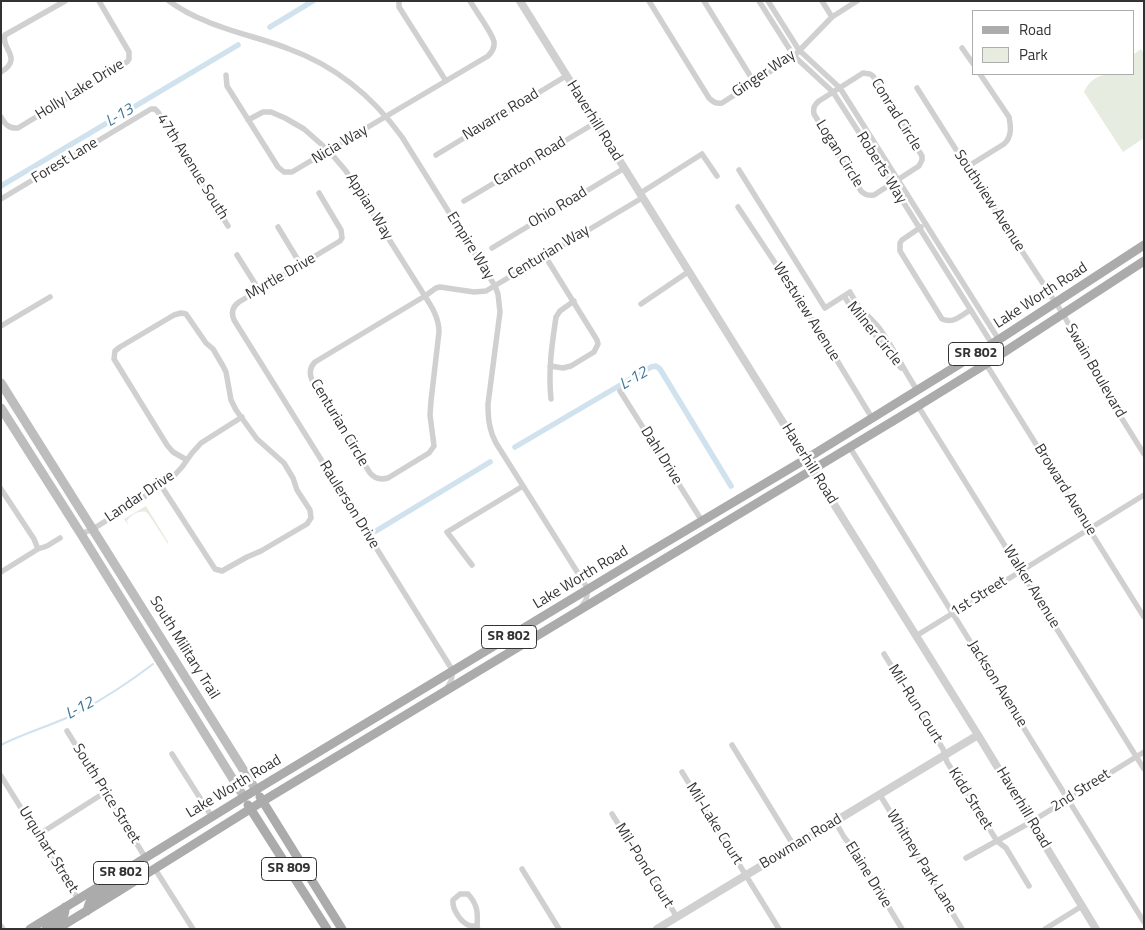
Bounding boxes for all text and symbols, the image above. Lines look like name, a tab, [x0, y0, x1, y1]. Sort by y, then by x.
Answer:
legend	[972, 10, 1135, 75]
text: Road	[1019, 18, 1051, 41]
text: Park	[1019, 43, 1048, 66]
street label: Ginger Way	[729, 46, 799, 102]
street label: Holly Lake Drive	[32, 56, 128, 124]
street label: Conrad Circle	[867, 75, 925, 155]
street label: Haverhill Road	[562, 77, 626, 165]
street label: Navarre Road	[460, 85, 542, 145]
water label: L-13	[103, 100, 137, 132]
street label: 47th Avenue South	[152, 111, 232, 223]
street label: Logan Circle	[811, 117, 867, 191]
street label: Nicia Way	[309, 121, 371, 169]
street label: Roberts Way	[852, 129, 910, 207]
street label: Forest Lane	[29, 134, 101, 188]
street label: Canton Road	[491, 134, 569, 190]
street label: Southview Avenue	[950, 147, 1028, 255]
street label: Appian Way	[342, 171, 396, 243]
street label: Ohio Road	[526, 184, 590, 232]
street label: Empire Way	[442, 209, 498, 283]
street label: Centurian Way	[505, 222, 593, 284]
street label: Myrtle Drive	[243, 250, 319, 304]
street label: Lake Worth Road	[991, 259, 1091, 333]
street label: Westview Avenue	[769, 260, 843, 364]
street label: Milner Circle	[843, 298, 905, 370]
street label: Swain Boulevard	[1061, 321, 1129, 421]
road number: SR 802	[948, 342, 1004, 366]
water label: L-12	[617, 363, 651, 395]
street label: Centurian Circle	[306, 376, 372, 470]
street label: Haverhill Road	[777, 420, 841, 508]
street label: Dahl Drive	[636, 424, 686, 488]
street label: Broward Avenue	[1030, 441, 1100, 539]
street label: Raulerson Drive	[315, 458, 383, 552]
street label: Landar Drive	[102, 467, 178, 527]
street label: Walker Avenue	[998, 542, 1064, 632]
street label: Lake Worth Road	[530, 543, 632, 613]
street label: 1st Street	[948, 573, 1010, 621]
street label: South Military Trail	[145, 593, 223, 703]
road number: SR 802	[482, 626, 536, 649]
street label: Jackson Avenue	[963, 637, 1031, 731]
street label: Mil-Run Court	[884, 662, 946, 746]
water label: L-12	[63, 694, 97, 724]
street label: South Price Street	[68, 741, 144, 847]
street label: Lake Worth Road	[183, 752, 285, 822]
street label: Haverhill Road	[992, 764, 1054, 852]
street label: Kidd Street	[944, 765, 996, 833]
street label: 2nd Street	[1048, 766, 1114, 816]
street label: Mil-Lake Court	[682, 780, 746, 868]
street label: Urquhart Street	[14, 803, 82, 897]
street label: Whitney Park Lane	[882, 807, 960, 917]
street label: Bowman Road	[757, 810, 845, 874]
street label: Mil-Pond Court	[611, 820, 677, 912]
street label: Elaine Drive	[841, 839, 895, 911]
road number: SR 809	[262, 858, 316, 881]
road number: SR 802	[94, 861, 148, 884]

